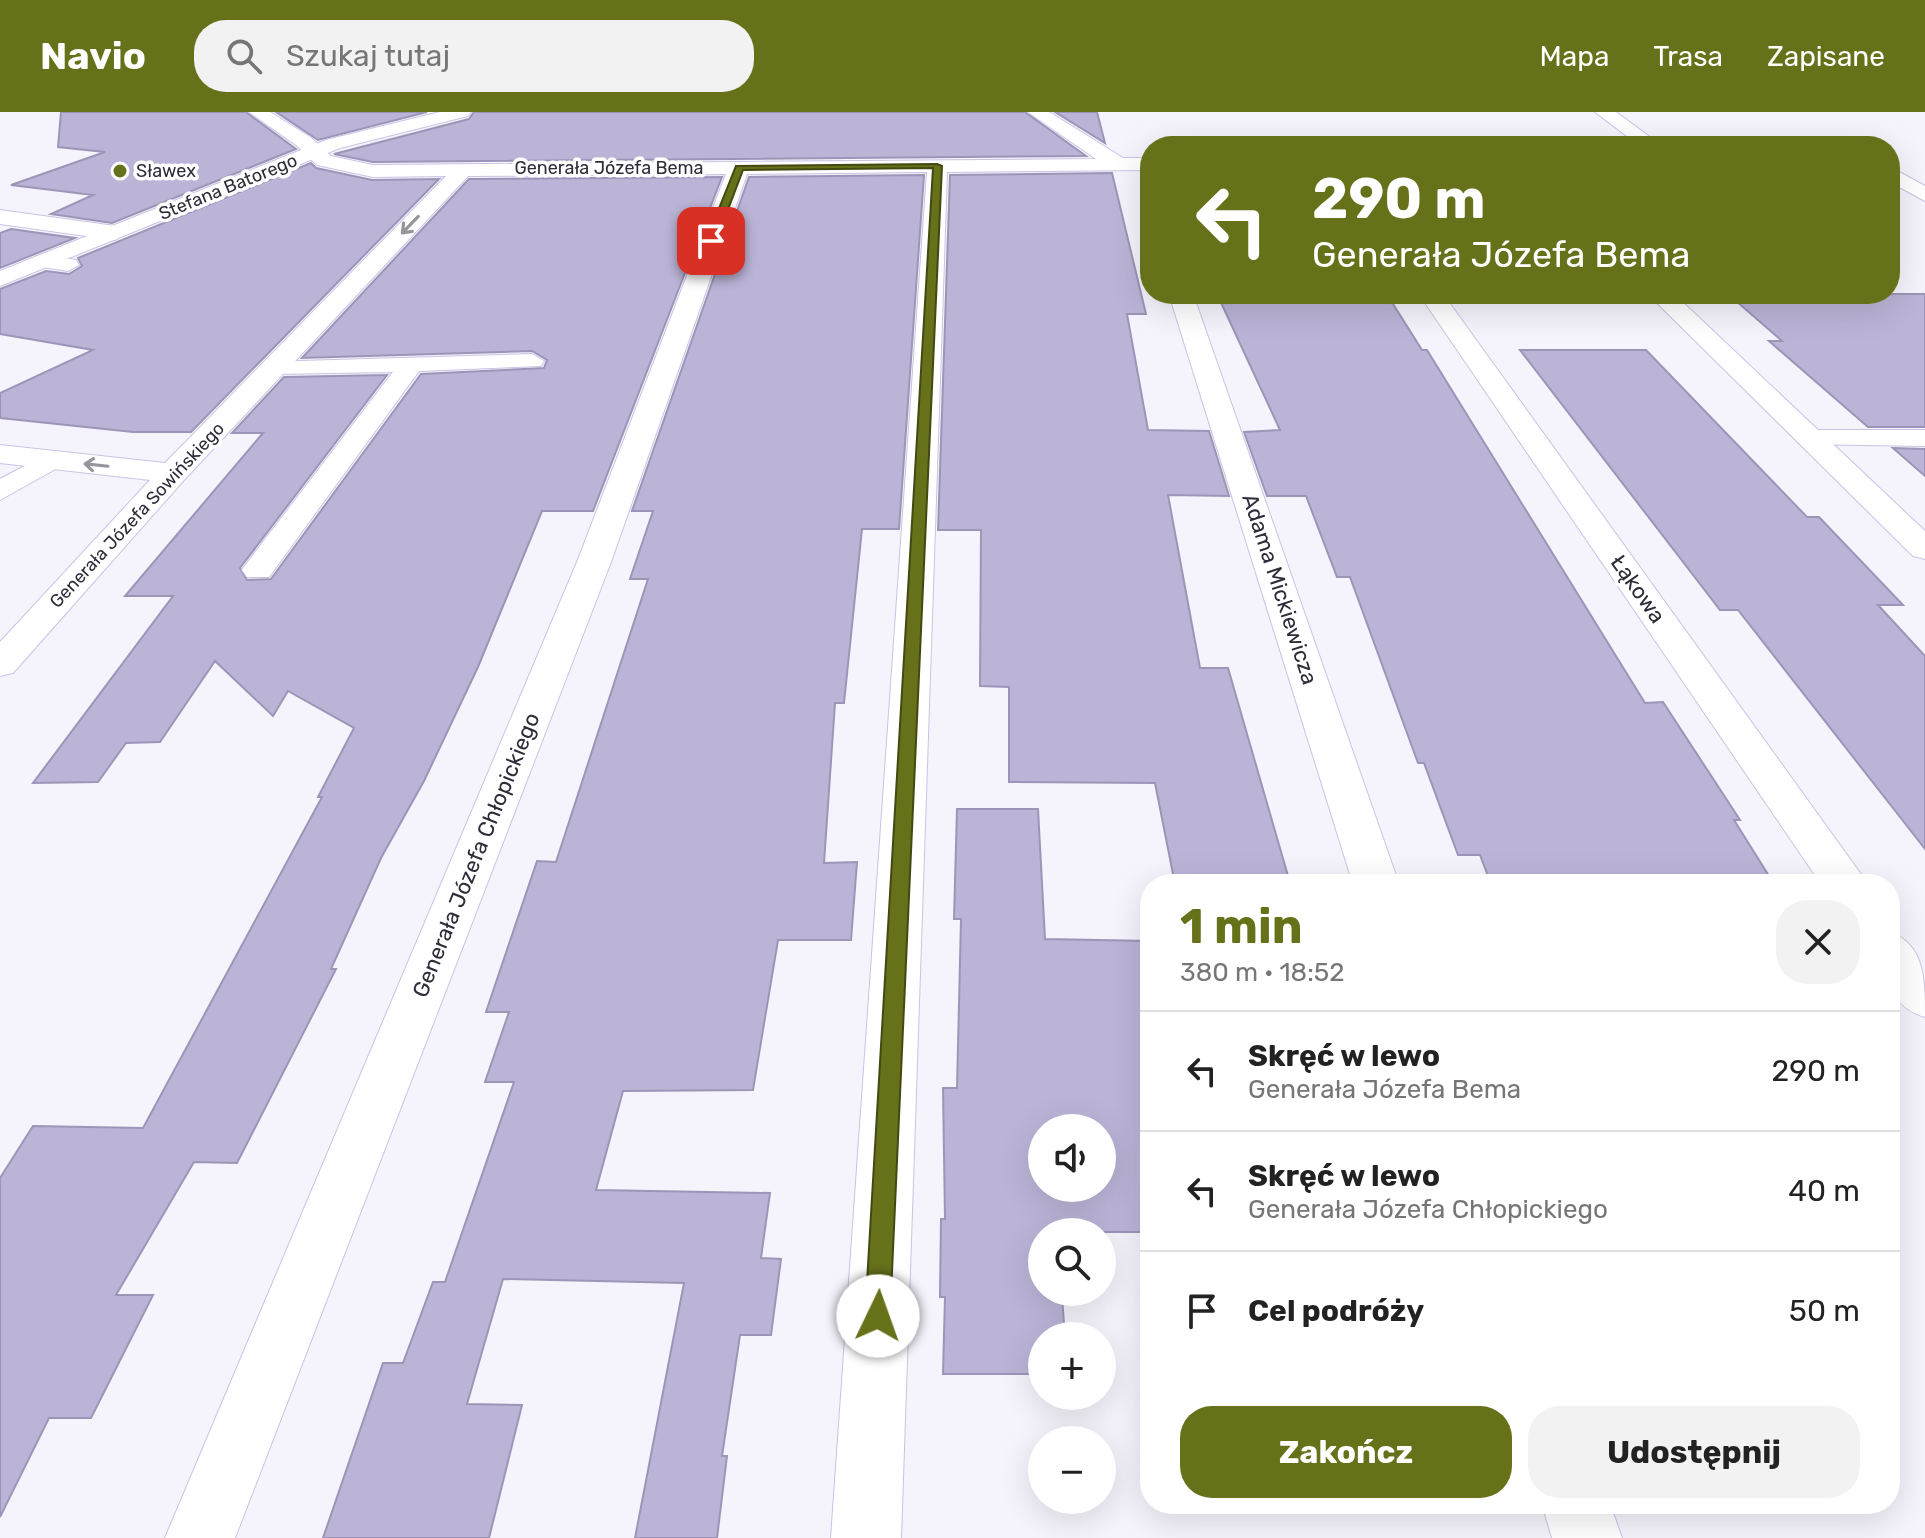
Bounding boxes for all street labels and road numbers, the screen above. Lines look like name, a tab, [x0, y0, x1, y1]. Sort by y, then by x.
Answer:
street label: Stefana Batorego	[156, 149, 300, 225]
street label: Generała Józefa Bema	[514, 157, 704, 179]
street label: Generała Józefa Sowińskiego	[45, 418, 229, 612]
street label: Adama Mickiewicza	[1236, 490, 1324, 688]
street label: Łąkowa	[1605, 550, 1671, 628]
street label: Generała Józefa Chłopickiego	[406, 709, 546, 1001]

